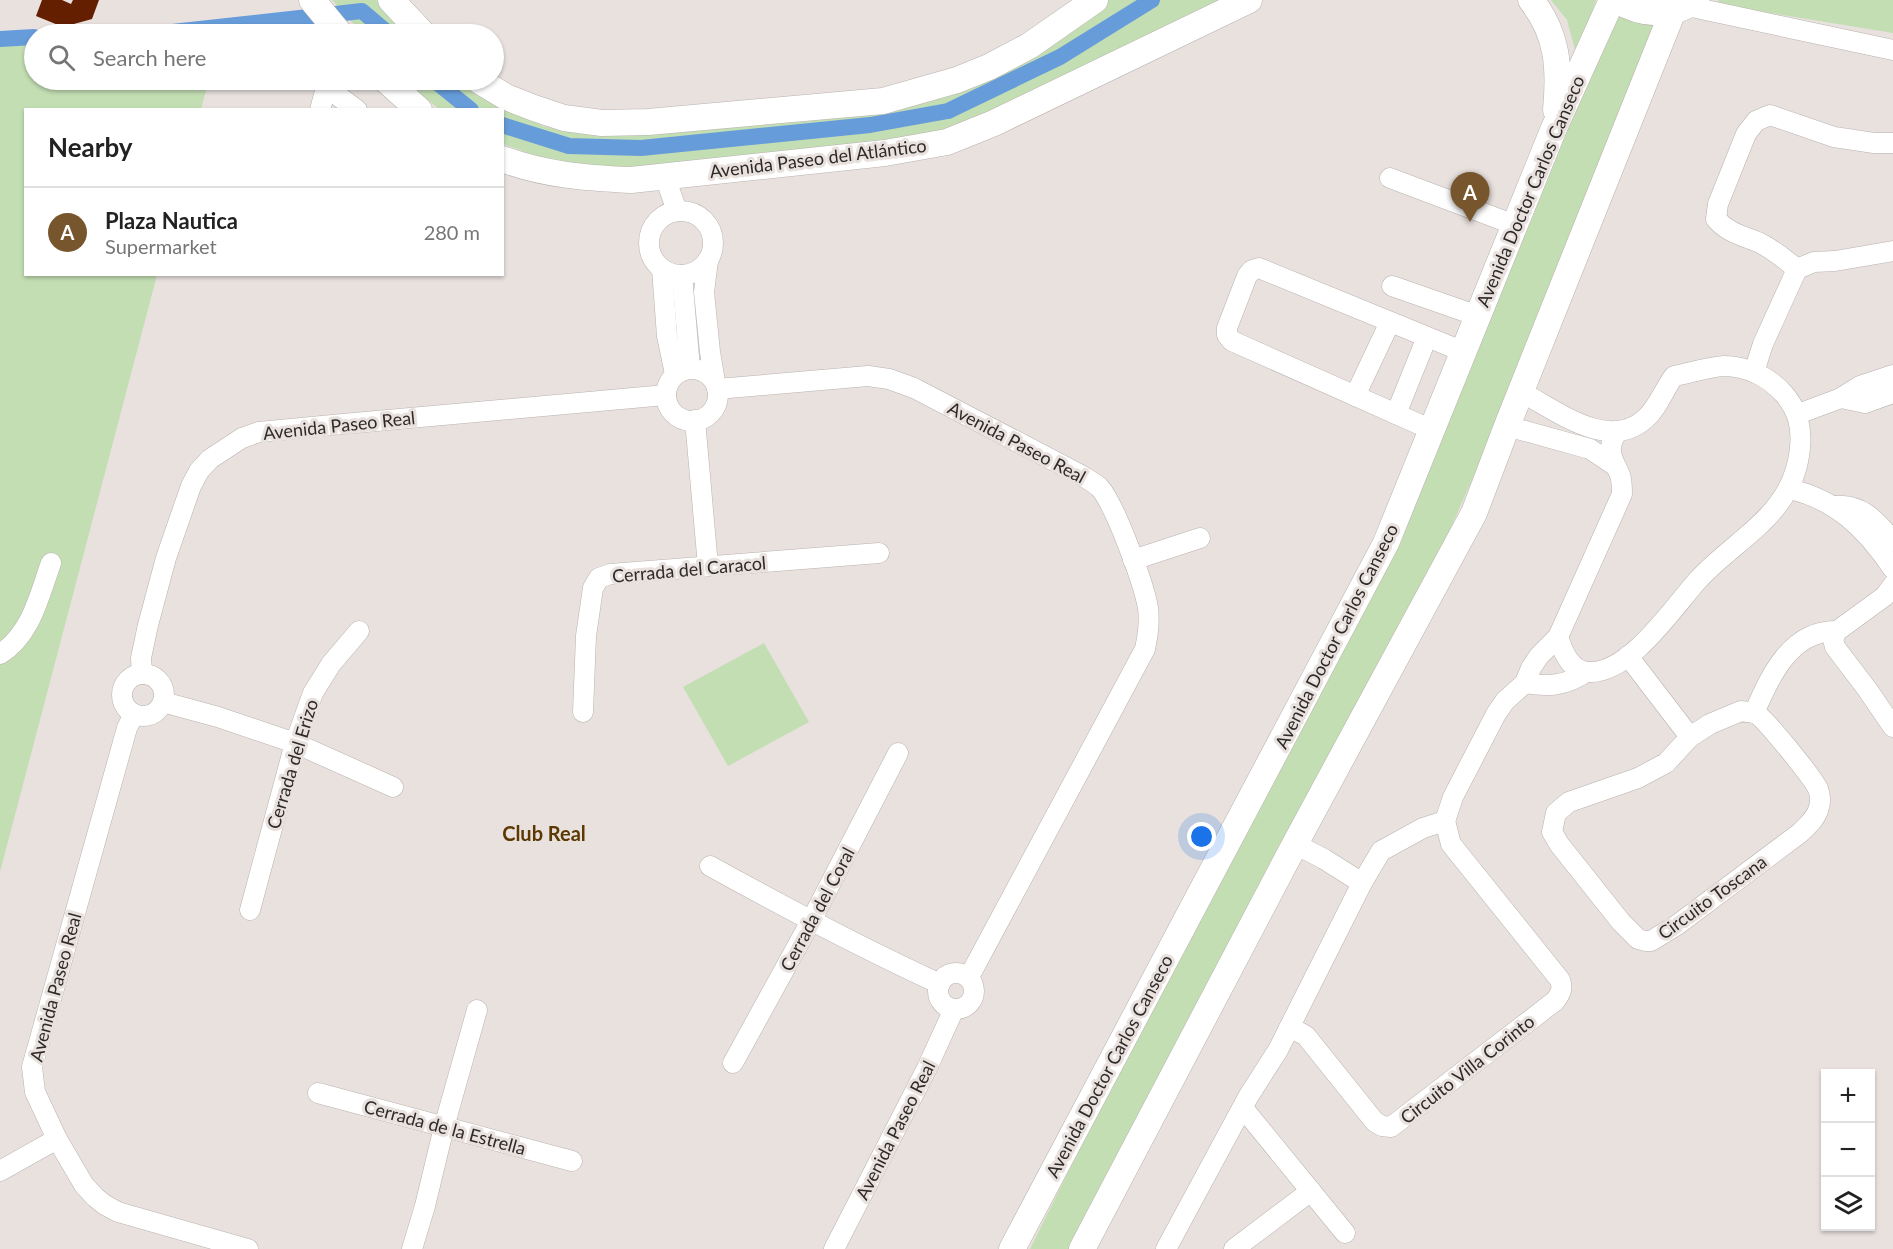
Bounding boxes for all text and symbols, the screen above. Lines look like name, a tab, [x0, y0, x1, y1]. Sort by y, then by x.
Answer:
search box	[24, 24, 504, 90]
icon: search	[45, 41, 78, 74]
text: Search here	[93, 44, 206, 71]
street label: Avenida Doctor Carlos Canseco	[1471, 72, 1589, 310]
text: Nearby	[48, 131, 133, 163]
street label: Avenida Paseo del Atlántico	[708, 134, 928, 182]
pin: A	[1450, 172, 1490, 222]
text: Plaza Nautica	[105, 207, 238, 234]
text: A	[61, 220, 74, 244]
text: 280 m	[424, 220, 480, 244]
text: Supermarket	[105, 234, 217, 258]
street label: Avenida Paseo Real	[944, 396, 1090, 488]
street label: Avenida Paseo Real	[262, 406, 416, 444]
street label: Avenida Doctor Carlos Canseco	[1270, 520, 1402, 752]
street label: Cerrada del Caracol	[611, 551, 767, 587]
street label: Cerrada del Erizo	[262, 696, 322, 832]
district label: Club Real	[502, 821, 586, 845]
your location	[1187, 822, 1216, 851]
street label: Cerrada del Coral	[775, 843, 859, 975]
street label: Circuito Toscana	[1653, 850, 1771, 944]
street label: Avenida Paseo Real	[25, 910, 85, 1064]
street label: Avenida Doctor Carlos Canseco	[1041, 951, 1177, 1181]
street label: Circuito Villa Corinto	[1396, 1010, 1538, 1128]
street label: Avenida Paseo Real	[850, 1057, 940, 1203]
map controls	[1821, 1069, 1875, 1231]
button: +	[1821, 1069, 1875, 1123]
street label: Cerrada de la Estrella	[362, 1095, 528, 1159]
button: −	[1821, 1123, 1875, 1177]
button: layers	[1821, 1177, 1875, 1231]

